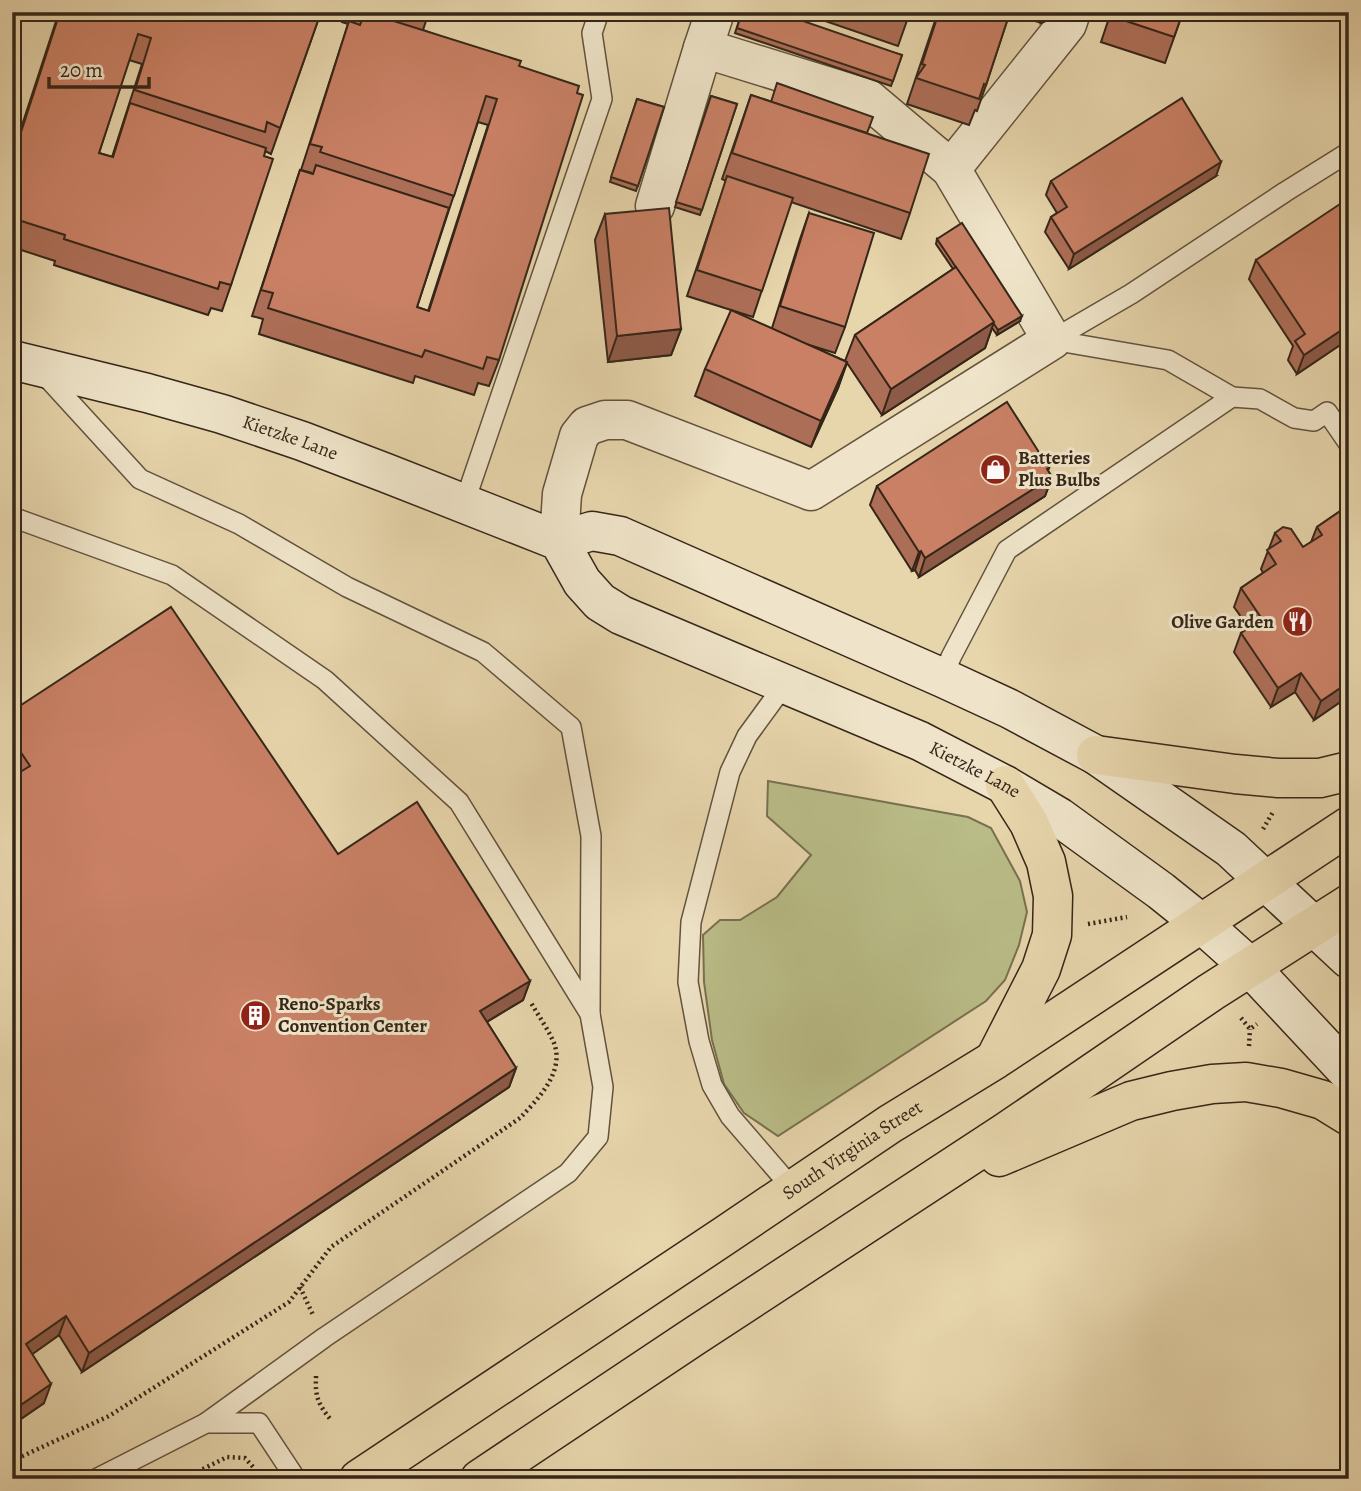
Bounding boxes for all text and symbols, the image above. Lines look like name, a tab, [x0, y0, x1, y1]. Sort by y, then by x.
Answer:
scale bar	[49, 46, 149, 90]
text: 20 m	[60, 56, 103, 84]
street label: Kietzke Lane	[239, 409, 342, 467]
place label: Batteries Plus Bulbs	[1018, 445, 1100, 493]
shop icon: Batteries Plus Bulbs	[978, 452, 1012, 486]
restaurant icon: Olive Garden	[1280, 605, 1314, 639]
place label: Olive Garden	[1171, 609, 1274, 635]
street label: Kietzke Lane	[925, 735, 1025, 804]
place label: Reno-Sparks Convention Center	[278, 991, 427, 1039]
building icon: Reno-Sparks Convention Center	[238, 998, 272, 1032]
street label: South Virginia Street	[777, 1094, 927, 1206]

